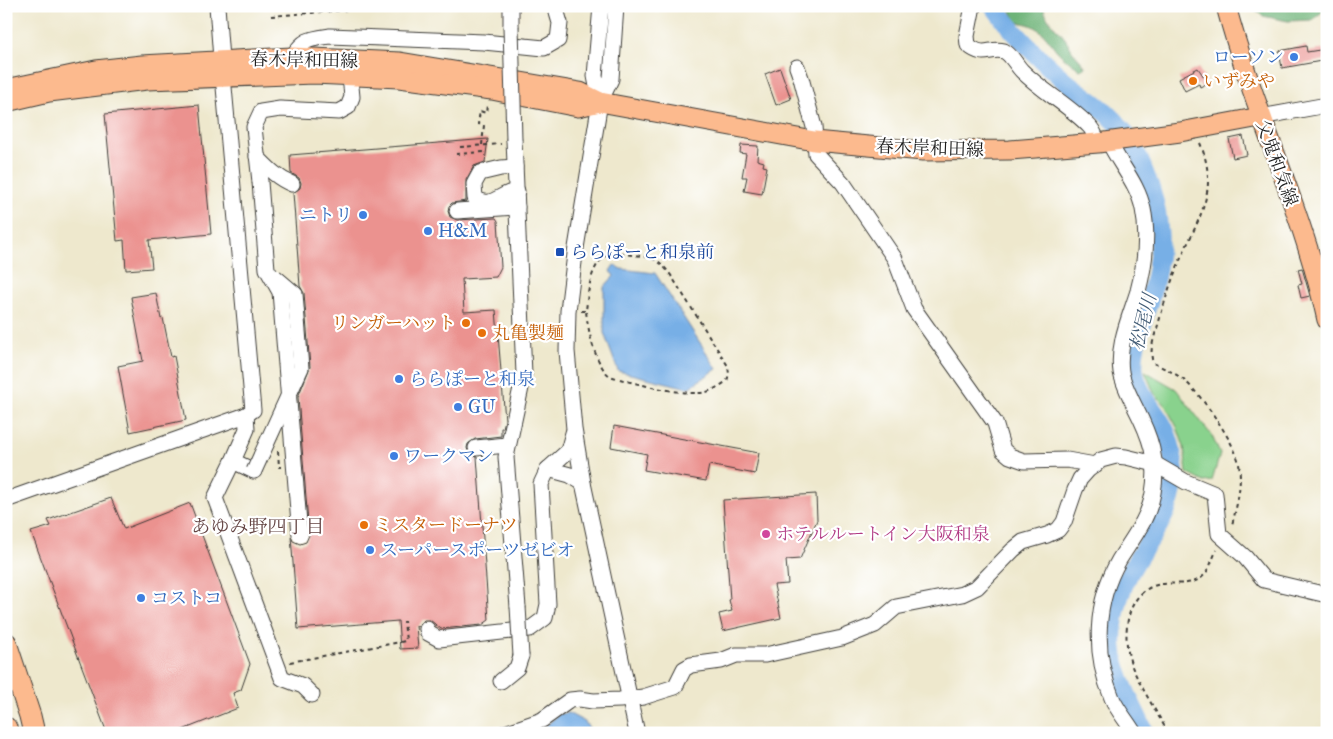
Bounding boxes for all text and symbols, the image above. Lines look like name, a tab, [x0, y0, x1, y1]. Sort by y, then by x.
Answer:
place label: ローソン	[1213, 46, 1284, 68]
street label: 春木岸和田線	[250, 48, 358, 72]
marker: ローソン	[1288, 51, 1300, 63]
place label: いずみや	[1203, 70, 1275, 92]
marker: いずみや	[1187, 75, 1199, 87]
street label: 父鬼和気線	[1251, 117, 1303, 209]
street label: 春木岸和田線	[876, 135, 984, 161]
place label: ニトリ	[299, 204, 353, 226]
marker: ニトリ	[357, 209, 369, 221]
place label: H&M	[438, 220, 487, 242]
marker: H&M	[422, 225, 434, 237]
place label: ららぽーと和泉前	[570, 241, 714, 263]
marker: ららぽーと和泉前	[554, 246, 566, 258]
water label: 松尾川	[1125, 290, 1162, 352]
place label: リンガーハット	[331, 312, 456, 334]
marker: リンガーハット	[460, 317, 472, 329]
place label: 丸亀製麺	[492, 322, 564, 344]
marker: 丸亀製麺	[476, 327, 488, 339]
place label: ららぽーと和泉	[409, 368, 535, 390]
marker: ららぽーと和泉	[393, 373, 405, 385]
place label: GU	[468, 396, 496, 418]
marker: GU	[452, 401, 464, 413]
place label: ワークマン	[404, 445, 494, 467]
marker: ワークマン	[388, 450, 400, 462]
place label: ミスタードーナツ	[374, 514, 518, 536]
district label: あゆみ野四丁目	[191, 515, 325, 538]
marker: ミスタードーナツ	[358, 519, 370, 531]
place label: ホテルルートイン大阪和泉	[776, 523, 990, 545]
marker: ホテルルートイン大阪和泉	[760, 528, 772, 540]
place label: スーパースポーツゼビオ	[380, 539, 575, 561]
marker: スーパースポーツゼビオ	[364, 544, 376, 556]
place label: コストコ	[151, 587, 222, 609]
marker: コストコ	[135, 592, 147, 604]

